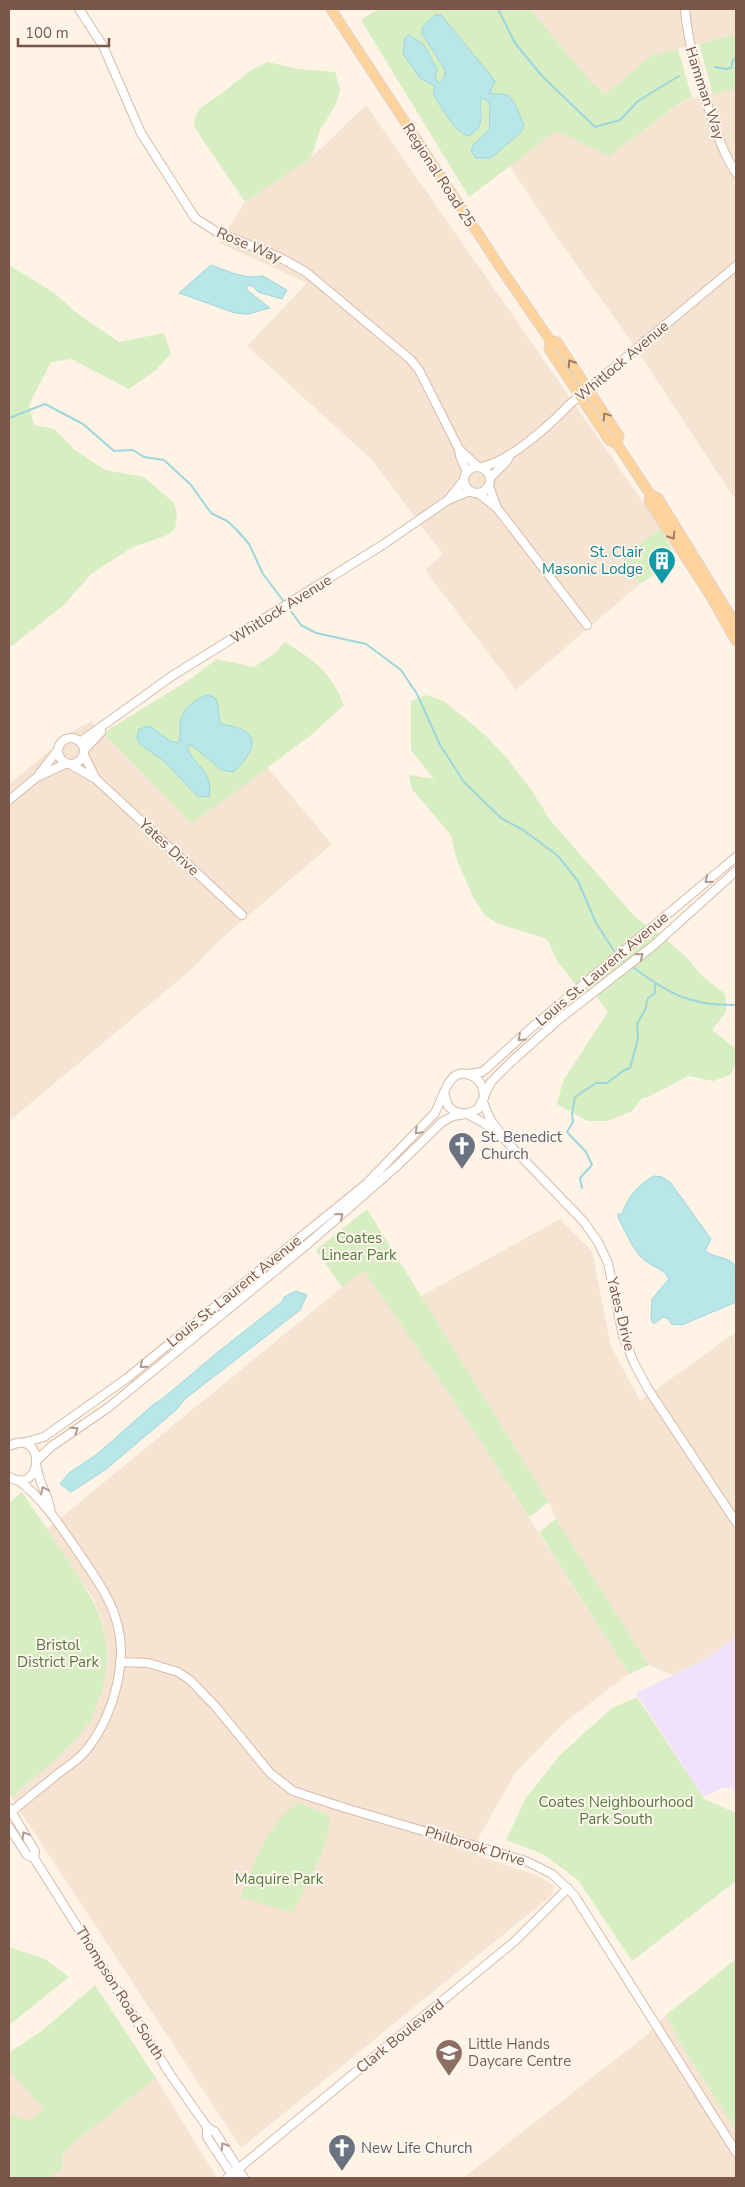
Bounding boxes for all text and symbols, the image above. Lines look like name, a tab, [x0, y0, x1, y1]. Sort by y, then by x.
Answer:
scale bar	[18, 15, 109, 47]
text: 100 m	[25, 23, 69, 43]
street label: Hamman Way	[681, 44, 730, 142]
street label: Regional Road 25	[398, 119, 480, 231]
street label: Rose Way	[214, 222, 285, 268]
street label: Whitlock Avenue	[571, 316, 673, 406]
one-way arrow	[567, 359, 577, 368]
one-way arrow	[603, 413, 613, 422]
one-way arrow	[665, 531, 675, 540]
place label: St. Clair Masonic Lodge	[542, 542, 644, 579]
building icon: St. Clair Masonic Lodge	[647, 546, 677, 585]
street label: Whitlock Avenue	[227, 570, 335, 648]
street label: Yates Drive	[134, 813, 203, 880]
one-way arrow	[705, 875, 714, 883]
street label: Louis St. Laurent Avenue	[531, 907, 673, 1031]
one-way arrow	[634, 954, 643, 962]
one-way arrow	[517, 1032, 526, 1041]
one-way arrow	[414, 1125, 423, 1134]
place label: St. Benedict Church	[481, 1127, 563, 1164]
church icon: St. Benedict Church	[447, 1131, 477, 1170]
one-way arrow	[335, 1212, 344, 1221]
park label: Coates Linear Park	[321, 1228, 397, 1265]
street label: Louis St. Laurent Avenue	[163, 1230, 305, 1352]
street label: Yates Drive	[602, 1274, 640, 1353]
one-way arrow	[140, 1359, 149, 1368]
one-way arrow	[70, 1427, 79, 1436]
one-way arrow	[40, 1486, 50, 1495]
park label: Bristol District Park	[17, 1635, 99, 1672]
park label: Coates Neighbourhood Park South	[539, 1792, 693, 1829]
street label: Philbrook Drive	[423, 1821, 527, 1871]
one-way arrow	[22, 1831, 32, 1840]
park label: Maquire Park	[235, 1869, 324, 1889]
street label: Thompson Road South	[71, 1922, 169, 2064]
street label: Clark Boulevard	[352, 1994, 448, 2078]
place label: Little Hands Daycare Centre	[468, 2034, 571, 2071]
school or university icon: Little Hands Daycare Centre	[434, 2038, 464, 2077]
church icon: New Life Church	[327, 2133, 357, 2172]
place label: New Life Church	[361, 2138, 472, 2158]
one-way arrow	[221, 2143, 231, 2152]

